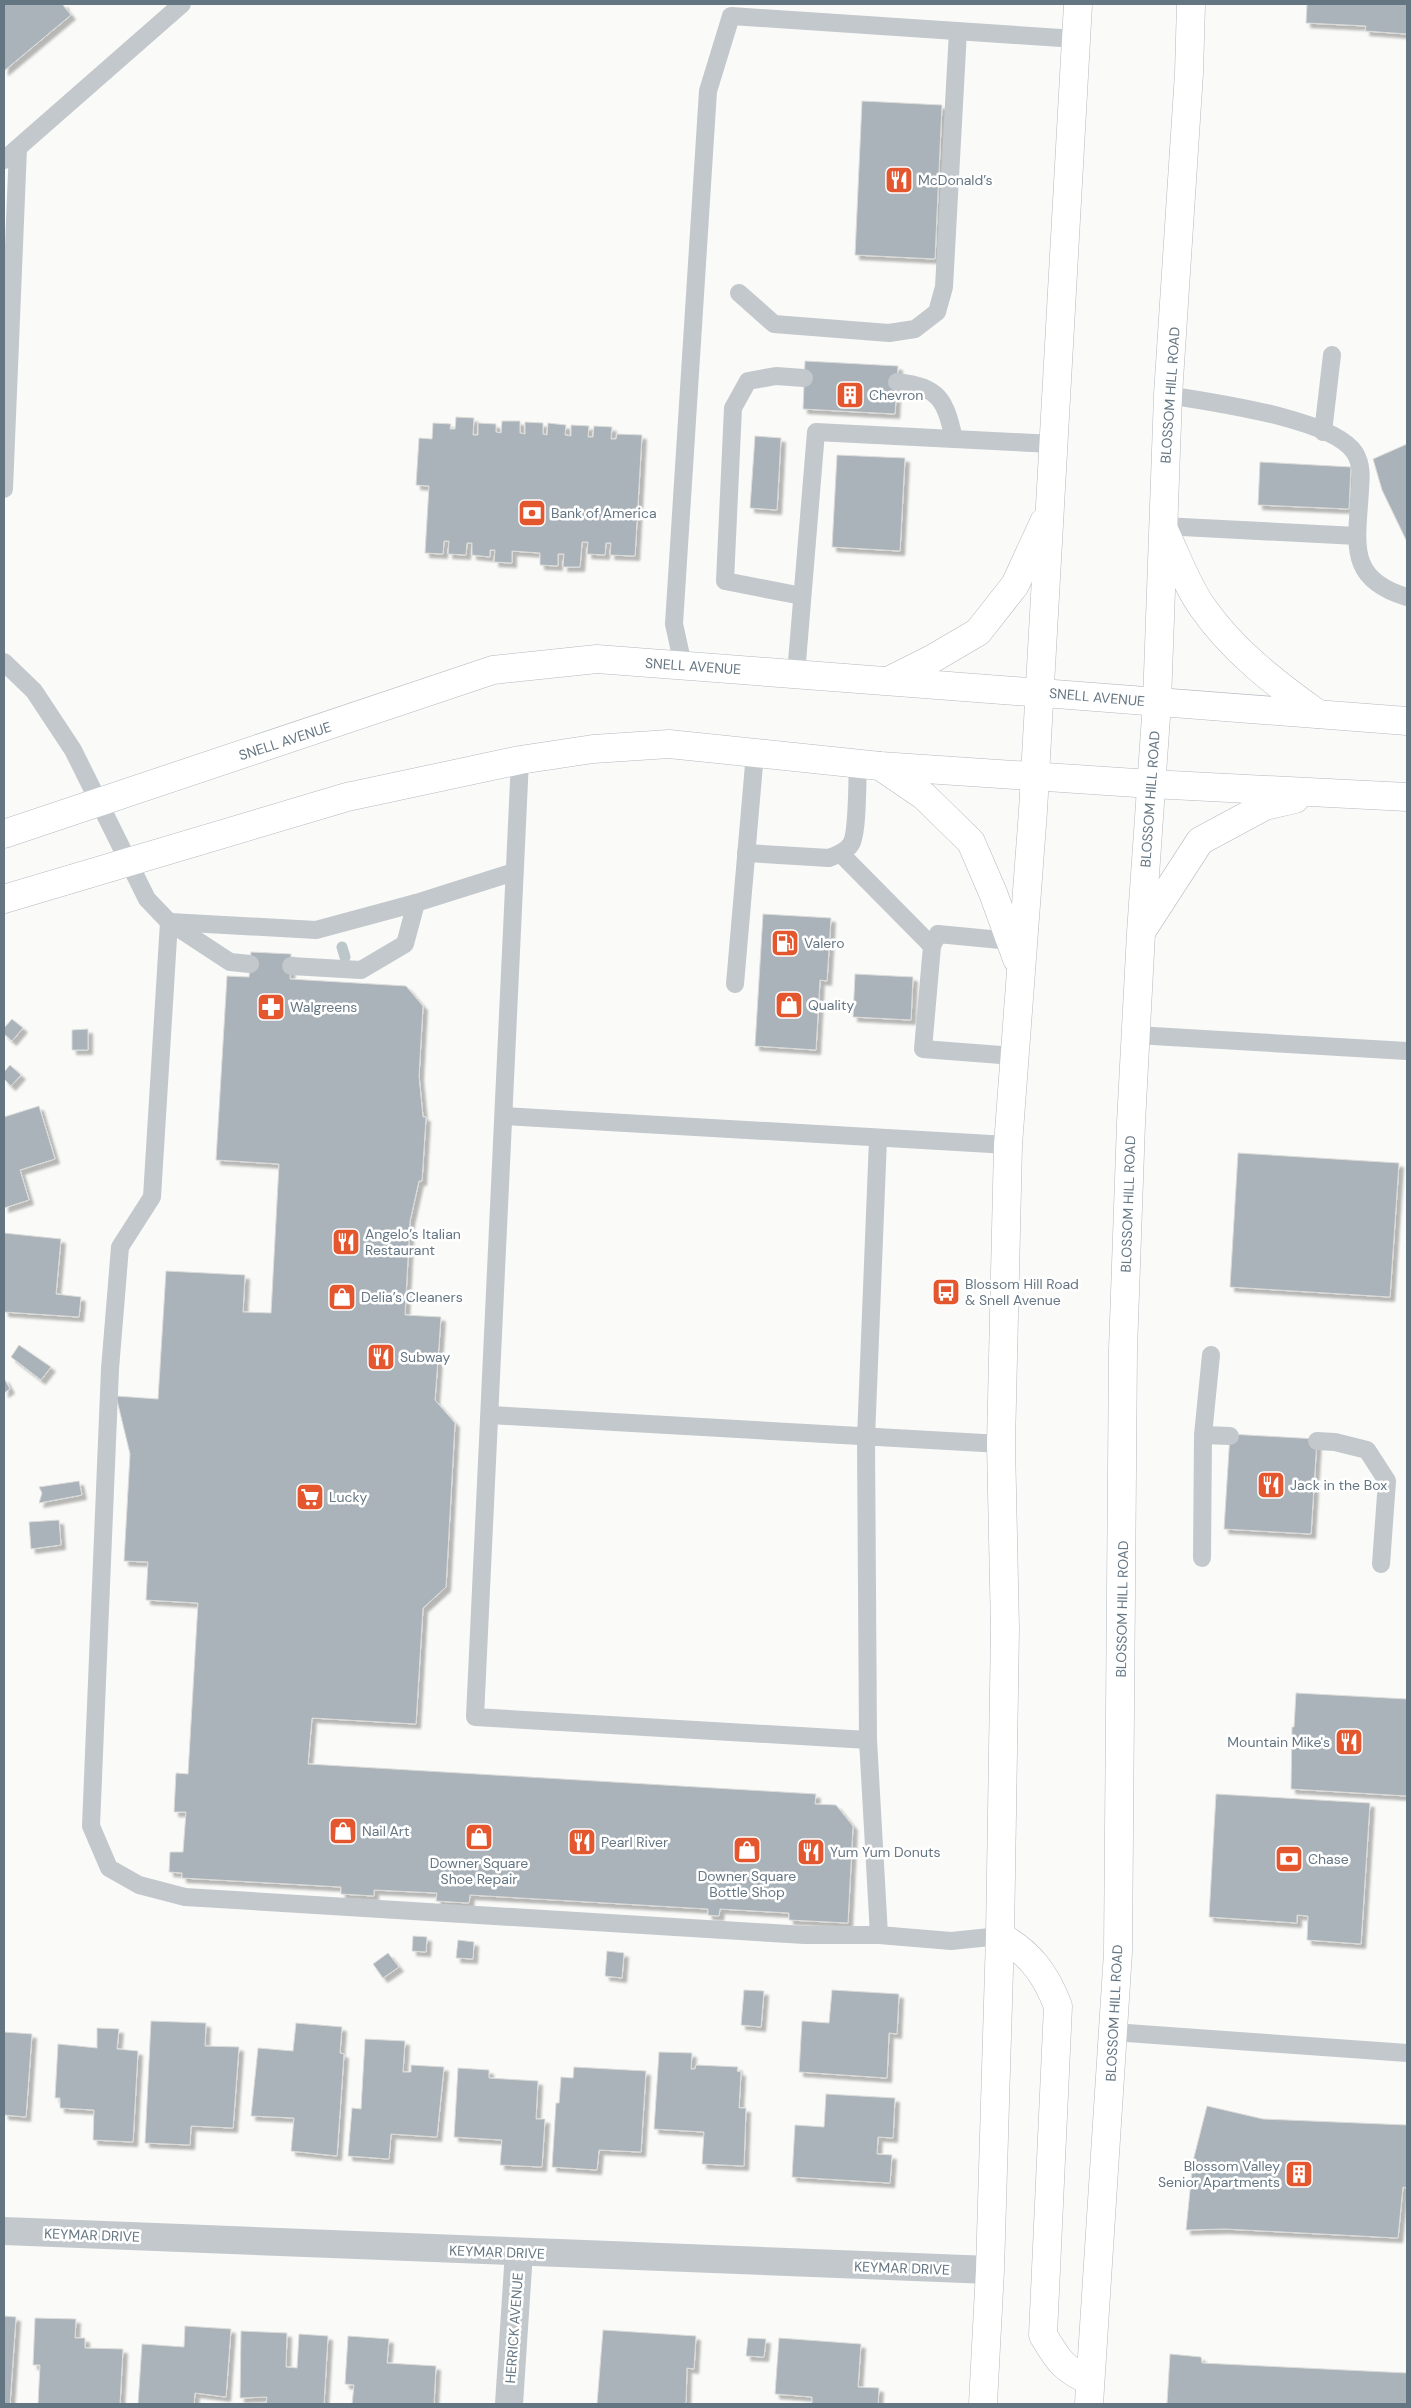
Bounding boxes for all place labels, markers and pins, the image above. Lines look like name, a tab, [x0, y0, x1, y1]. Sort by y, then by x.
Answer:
restaurant icon: McDonald’s	[884, 165, 914, 195]
place label: McDonald’s	[918, 171, 993, 189]
building icon: Chevron	[835, 380, 865, 410]
place label: Chevron	[869, 386, 923, 404]
bank icon: Bank of America	[517, 498, 547, 528]
place label: Bank of America	[551, 504, 657, 522]
fuel station icon: Valero	[770, 928, 800, 958]
place label: Valero	[804, 934, 845, 952]
shop icon: Quality	[774, 990, 804, 1020]
pharmacy icon: Walgreens	[256, 992, 286, 1022]
place label: Quality	[808, 996, 854, 1014]
place label: Walgreens	[290, 998, 357, 1016]
place label: Angelo’s Italian Restaurant	[365, 1225, 461, 1259]
restaurant icon: Angelo’s Italian Restaurant	[331, 1227, 361, 1257]
place label: Blossom Hill Road & Snell Avenue	[965, 1275, 1079, 1309]
bus stop icon: Blossom Hill Road & Snell Avenue	[931, 1277, 961, 1307]
shop icon: Delia’s Cleaners	[327, 1282, 357, 1312]
place label: Delia’s Cleaners	[361, 1288, 463, 1306]
restaurant icon: Subway	[366, 1342, 396, 1372]
place label: Subway	[400, 1348, 450, 1366]
restaurant icon: Jack in the Box	[1256, 1470, 1286, 1500]
place label: Jack in the Box	[1290, 1476, 1387, 1494]
supermarket icon: Lucky	[295, 1482, 325, 1512]
place label: Lucky	[329, 1488, 367, 1506]
restaurant icon: Mountain Mike's	[1334, 1727, 1364, 1757]
place label: Mountain Mike's	[1227, 1733, 1330, 1751]
shop icon: Nail Art	[328, 1816, 358, 1846]
place label: Nail Art	[362, 1822, 409, 1840]
shop icon: Downer Square Shoe Repair	[464, 1822, 494, 1852]
restaurant icon: Pearl River	[567, 1827, 597, 1857]
place label: Pearl River	[601, 1833, 668, 1851]
shop icon: Downer Square Bottle Shop	[732, 1835, 762, 1865]
restaurant icon: Yum Yum Donuts	[796, 1837, 826, 1867]
place label: Yum Yum Donuts	[830, 1843, 940, 1861]
bank icon: Chase	[1274, 1844, 1304, 1874]
place label: Chase	[1308, 1850, 1349, 1868]
place label: Downer Square Shoe Repair	[430, 1854, 528, 1888]
place label: Downer Square Bottle Shop	[698, 1867, 796, 1901]
place label: Blossom Valley Senior Apartments	[1158, 2157, 1280, 2191]
building icon: Blossom Valley Senior Apartments	[1284, 2159, 1314, 2189]

